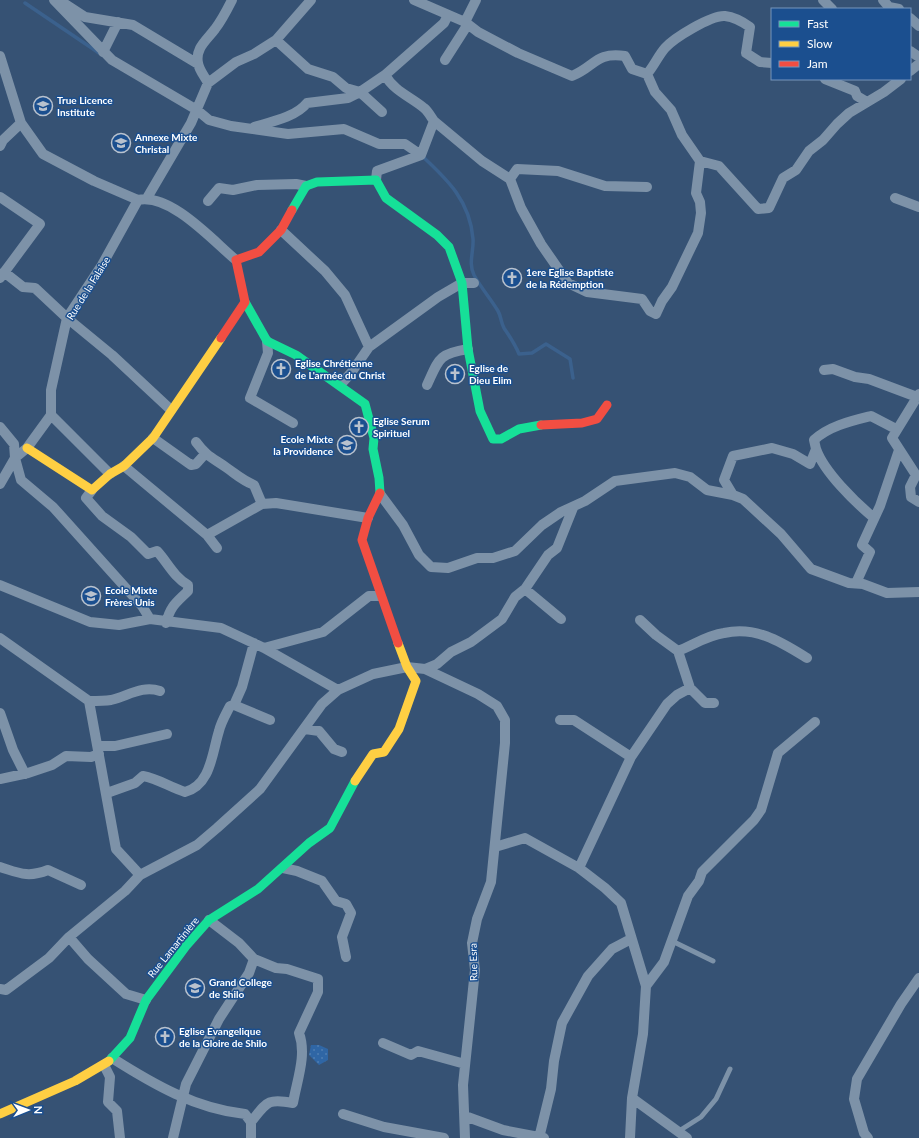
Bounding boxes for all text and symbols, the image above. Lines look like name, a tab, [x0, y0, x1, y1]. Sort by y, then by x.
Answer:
legend	[771, 8, 911, 80]
text: Fast	[807, 16, 829, 31]
text: Slow	[807, 36, 833, 51]
text: Jam	[807, 56, 828, 71]
place label: True Licence Institute	[57, 94, 113, 118]
school or university icon: True Licence Institute	[32, 95, 54, 117]
place label: Annexe Mixte Christal	[134, 131, 198, 155]
school or university icon: Annexe Mixte Christal	[110, 132, 132, 154]
street label: Rue de la Falaise	[64, 254, 112, 322]
place label: 1ere Eglise Baptiste de la Rédemption	[526, 266, 614, 290]
church icon: 1ere Eglise Baptiste de la Rédemption	[501, 267, 523, 289]
place label: Eglise Chrétienne de L'armée du Christ	[295, 357, 386, 381]
church icon: Eglise Chrétienne de L'armée du Christ	[270, 358, 292, 380]
place label: Eglise de Dieu Elim	[469, 362, 512, 386]
church icon: Eglise de Dieu Elim	[444, 363, 466, 385]
place label: Eglise Serum Spirituel	[373, 415, 430, 439]
church icon: Eglise Serum Spirituel	[348, 416, 370, 438]
place label: Ecole Mixte la Providence	[273, 433, 334, 457]
school or university icon: Ecole Mixte la Providence	[336, 434, 358, 456]
place label: Ecole Mixte Frères Unis	[105, 584, 158, 608]
school or university icon: Ecole Mixte Frères Unis	[80, 585, 102, 607]
street label: Rue Lamartinière	[145, 914, 201, 980]
street label: Rue Esra	[467, 943, 479, 981]
place label: Grand College de Shilo	[209, 976, 272, 1000]
school or university icon: Grand College de Shilo	[184, 977, 206, 999]
place label: Eglise Evangelique de la Gloire de Shilo	[179, 1025, 267, 1049]
church icon: Eglise Evangelique de la Gloire de Shilo	[154, 1026, 176, 1048]
north arrow	[8, 1090, 48, 1130]
text: N	[32, 1105, 45, 1114]

